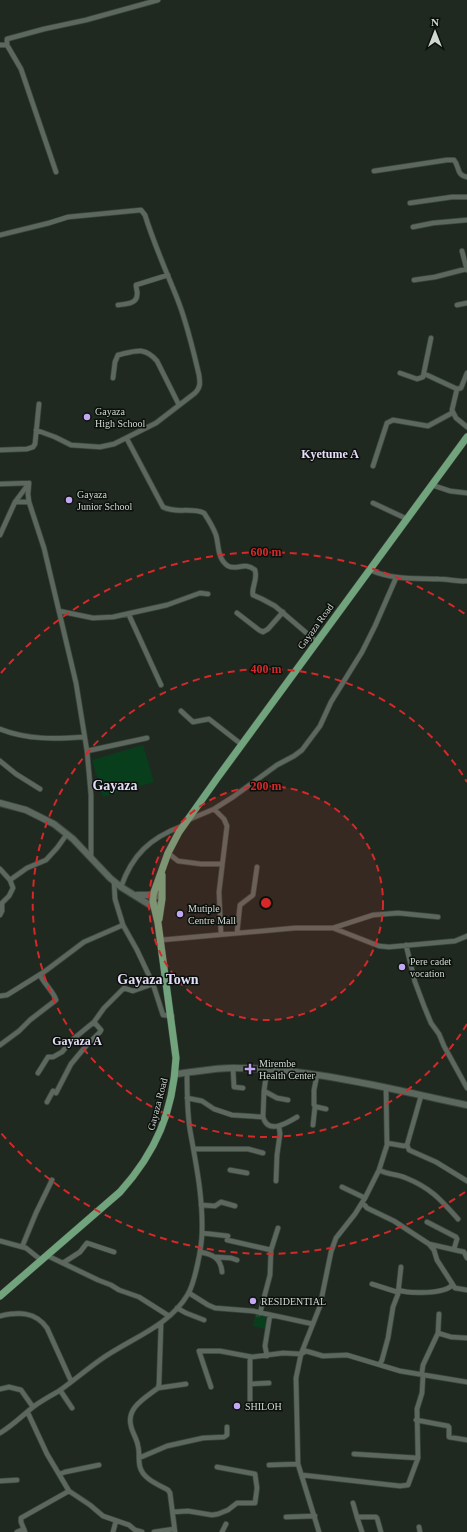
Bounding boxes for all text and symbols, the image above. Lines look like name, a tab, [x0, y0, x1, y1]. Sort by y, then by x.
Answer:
north arrow	[415, 12, 455, 52]
text: N	[431, 16, 439, 28]
place label: Gayaza High School	[95, 406, 146, 429]
marker: Gayaza High School	[82, 412, 92, 422]
district label: Kyetume A	[301, 447, 359, 461]
place label: Gayaza Junior School	[77, 489, 133, 512]
marker: Gayaza Junior School	[64, 495, 74, 505]
text: 600 m	[251, 545, 282, 559]
street label: Gayaza Road	[295, 601, 336, 651]
text: 400 m	[251, 662, 282, 676]
district label: Gayaza	[92, 778, 138, 793]
text: 200 m	[251, 779, 282, 793]
centre of rings	[259, 896, 273, 910]
place label: Mutiple Centre Mall	[188, 903, 236, 926]
marker: Mutiple Centre Mall	[175, 909, 185, 919]
place label: Pere cadet vocation	[410, 956, 452, 979]
marker: Pere cadet vocation	[397, 962, 407, 972]
district label: Gayaza Town	[117, 972, 199, 987]
district label: Gayaza A	[52, 1034, 102, 1048]
place label: Mirembe Health Center	[259, 1058, 315, 1081]
marker: Mirembe Health Center	[244, 1063, 256, 1075]
street label: Gayaza Road	[145, 1077, 170, 1131]
marker: RESIDENTIAL	[248, 1296, 258, 1306]
place label: RESIDENTIAL	[261, 1296, 326, 1307]
marker: SHILOH	[232, 1401, 242, 1411]
place label: SHILOH	[245, 1401, 282, 1412]

